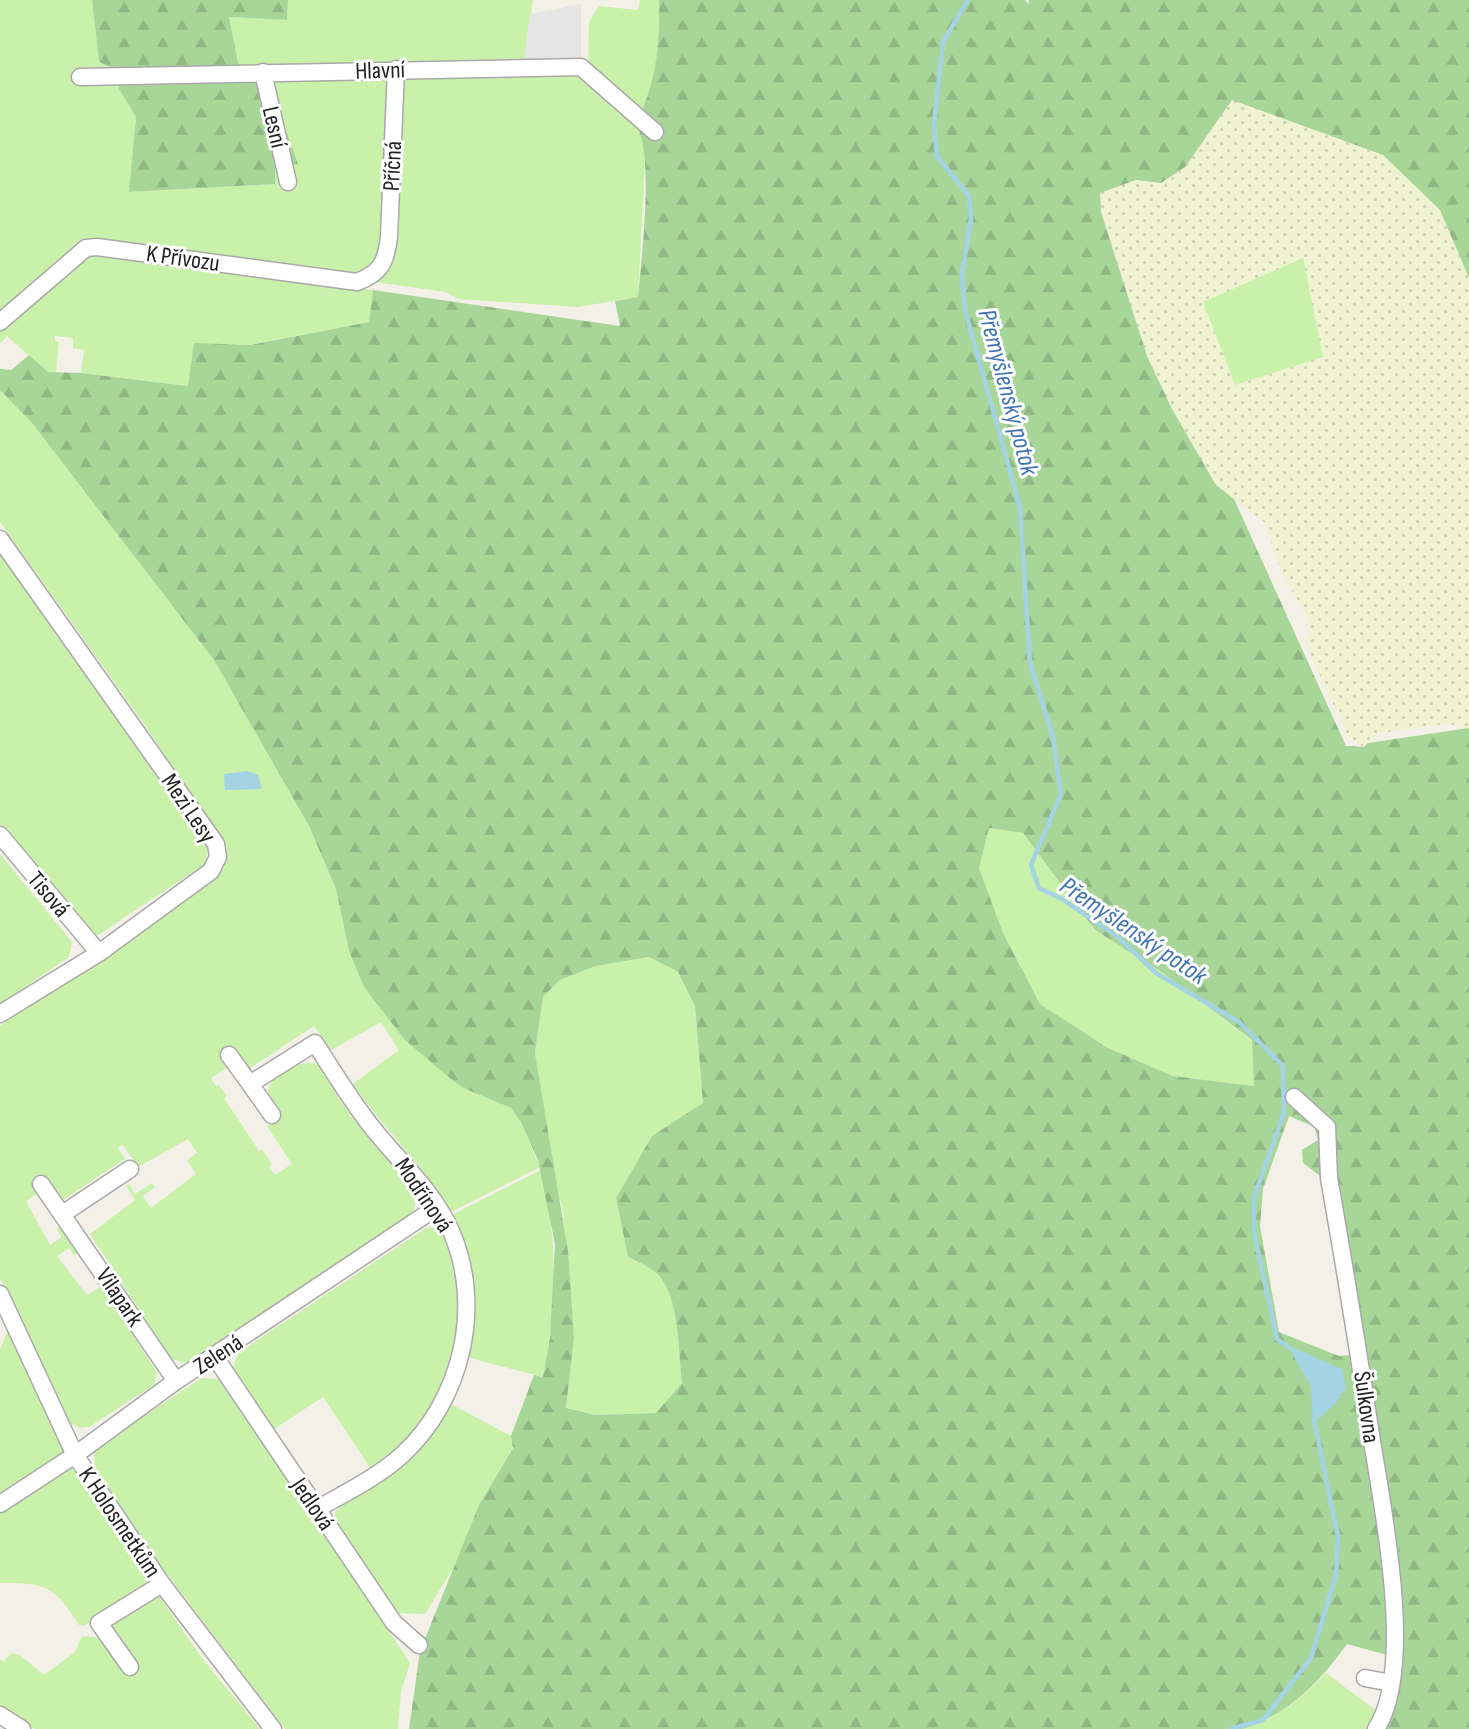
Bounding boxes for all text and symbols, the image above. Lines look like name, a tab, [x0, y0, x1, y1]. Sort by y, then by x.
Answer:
street label: Hlavní	[355, 55, 406, 86]
street label: Lesní	[256, 104, 293, 151]
street label: Příčná	[377, 140, 408, 192]
street label: K Přívozu	[144, 239, 221, 278]
water label: Přemyšlenský potok	[971, 306, 1045, 480]
street label: Mezi Lesy	[155, 768, 222, 848]
street label: Tisová	[21, 866, 76, 923]
water label: Přemyšlenský potok	[1054, 871, 1214, 992]
street label: Modřínová	[388, 1152, 459, 1238]
street label: Vilapark	[90, 1263, 150, 1332]
street label: Zelená	[188, 1328, 248, 1381]
street label: Šulkovna	[1347, 1369, 1386, 1445]
street label: K Holosmetkům	[72, 1462, 167, 1583]
street label: Jedlová	[284, 1472, 341, 1536]

